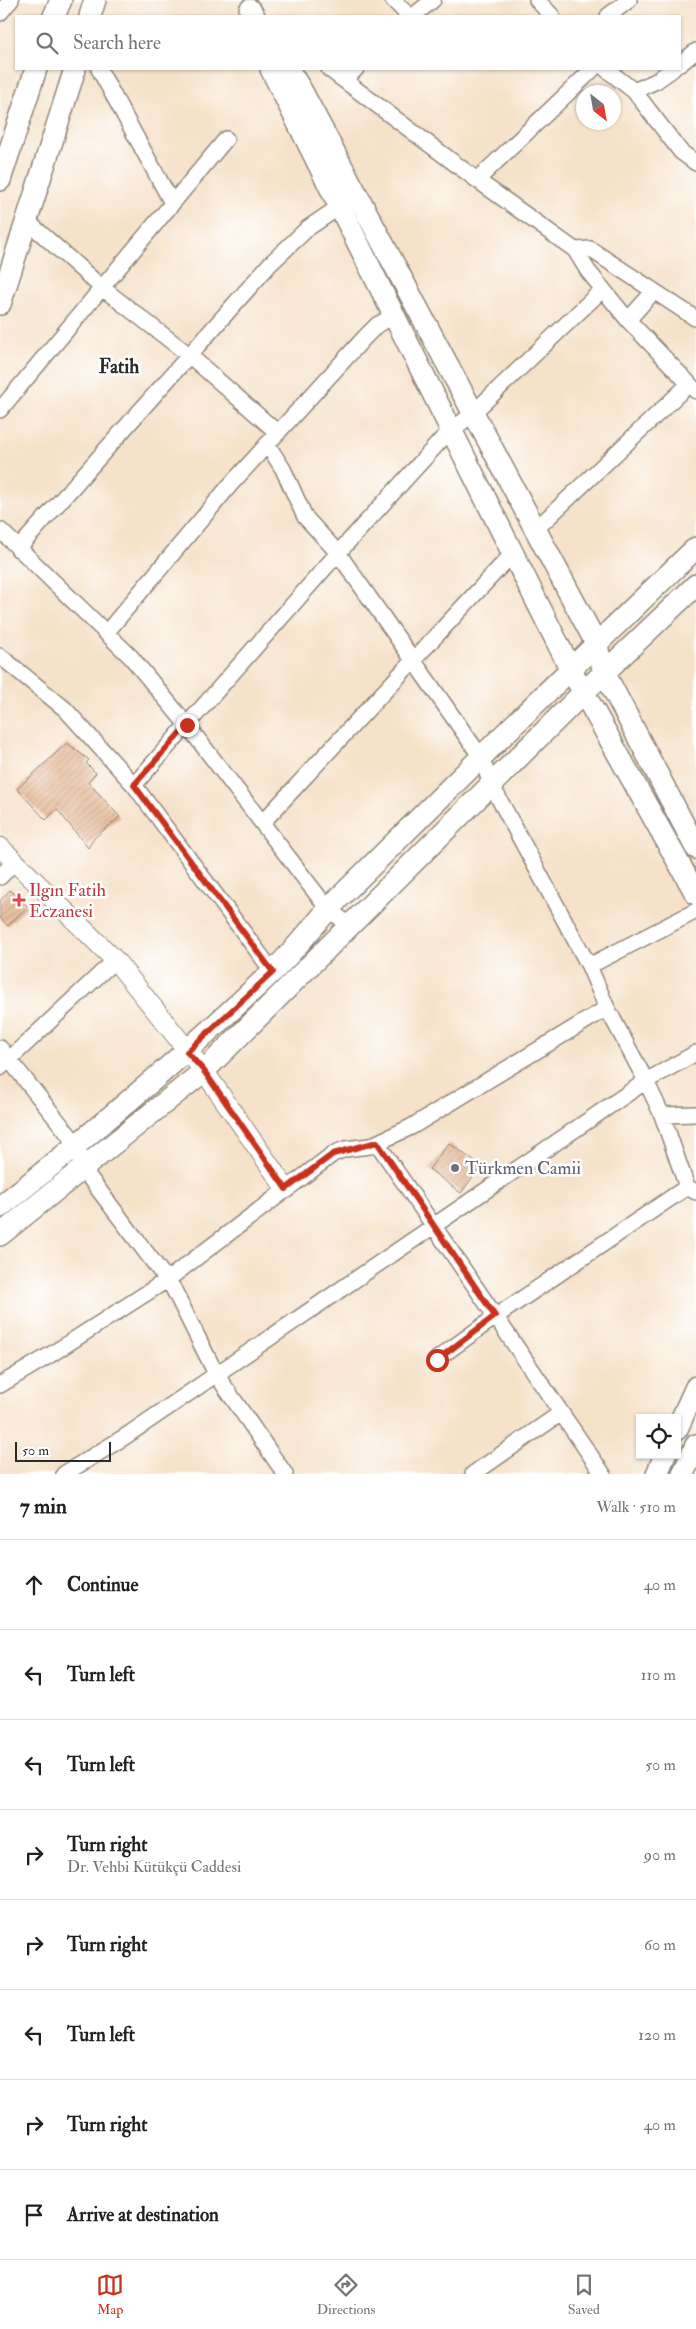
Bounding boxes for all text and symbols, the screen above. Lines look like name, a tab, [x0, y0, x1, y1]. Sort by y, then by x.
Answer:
search box	[15, 15, 681, 70]
icon: search	[33, 29, 61, 57]
text: Search here	[73, 31, 161, 55]
north arrow	[576, 85, 621, 130]
district label: Fatih	[99, 355, 139, 379]
route end	[176, 714, 199, 737]
place label: Ilgın Fatih Eczanesi	[29, 879, 106, 923]
marker: Ilgın Fatih Eczanesi	[13, 894, 25, 906]
place label: Türkmen Camii	[465, 1157, 581, 1180]
marker: Türkmen Camii	[449, 1162, 461, 1174]
route start	[426, 1349, 449, 1372]
map controls	[636, 1414, 681, 1459]
button: locate	[636, 1414, 681, 1459]
scale bar	[15, 1439, 111, 1462]
text: 50 m	[22, 1442, 49, 1459]
text: 7 min	[20, 1493, 67, 1520]
text: Walk · 510 m	[596, 1497, 676, 1517]
icon: ahead	[20, 1571, 48, 1599]
text: Continue	[67, 1573, 138, 1597]
text: 40 m	[643, 1575, 676, 1595]
icon: left	[20, 1661, 48, 1689]
text: Turn left	[67, 1663, 135, 1687]
text: 110 m	[641, 1665, 676, 1685]
icon: left	[20, 1751, 48, 1779]
text: Turn left	[67, 1753, 135, 1777]
text: 50 m	[645, 1755, 676, 1775]
text: Turn right	[67, 1833, 147, 1857]
icon: right	[20, 1841, 48, 1869]
text: 90 m	[644, 1845, 676, 1865]
text: Dr. Vehbi Kütükçü Caddesi	[67, 1857, 241, 1877]
icon: right	[20, 1931, 48, 1959]
text: Turn right	[67, 1933, 147, 1957]
text: 60 m	[644, 1935, 676, 1955]
icon: left	[20, 2021, 48, 2049]
text: Turn left	[67, 2023, 135, 2047]
text: 120 m	[638, 2025, 676, 2045]
icon: right	[20, 2111, 48, 2139]
text: Turn right	[67, 2113, 147, 2137]
text: 40 m	[643, 2115, 676, 2135]
icon: arrive	[20, 2201, 48, 2229]
text: Arrive at destination	[67, 2203, 219, 2227]
tab: Map	[96, 2271, 124, 2318]
tab: Directions	[317, 2271, 375, 2318]
tab: Saved	[568, 2271, 600, 2318]

